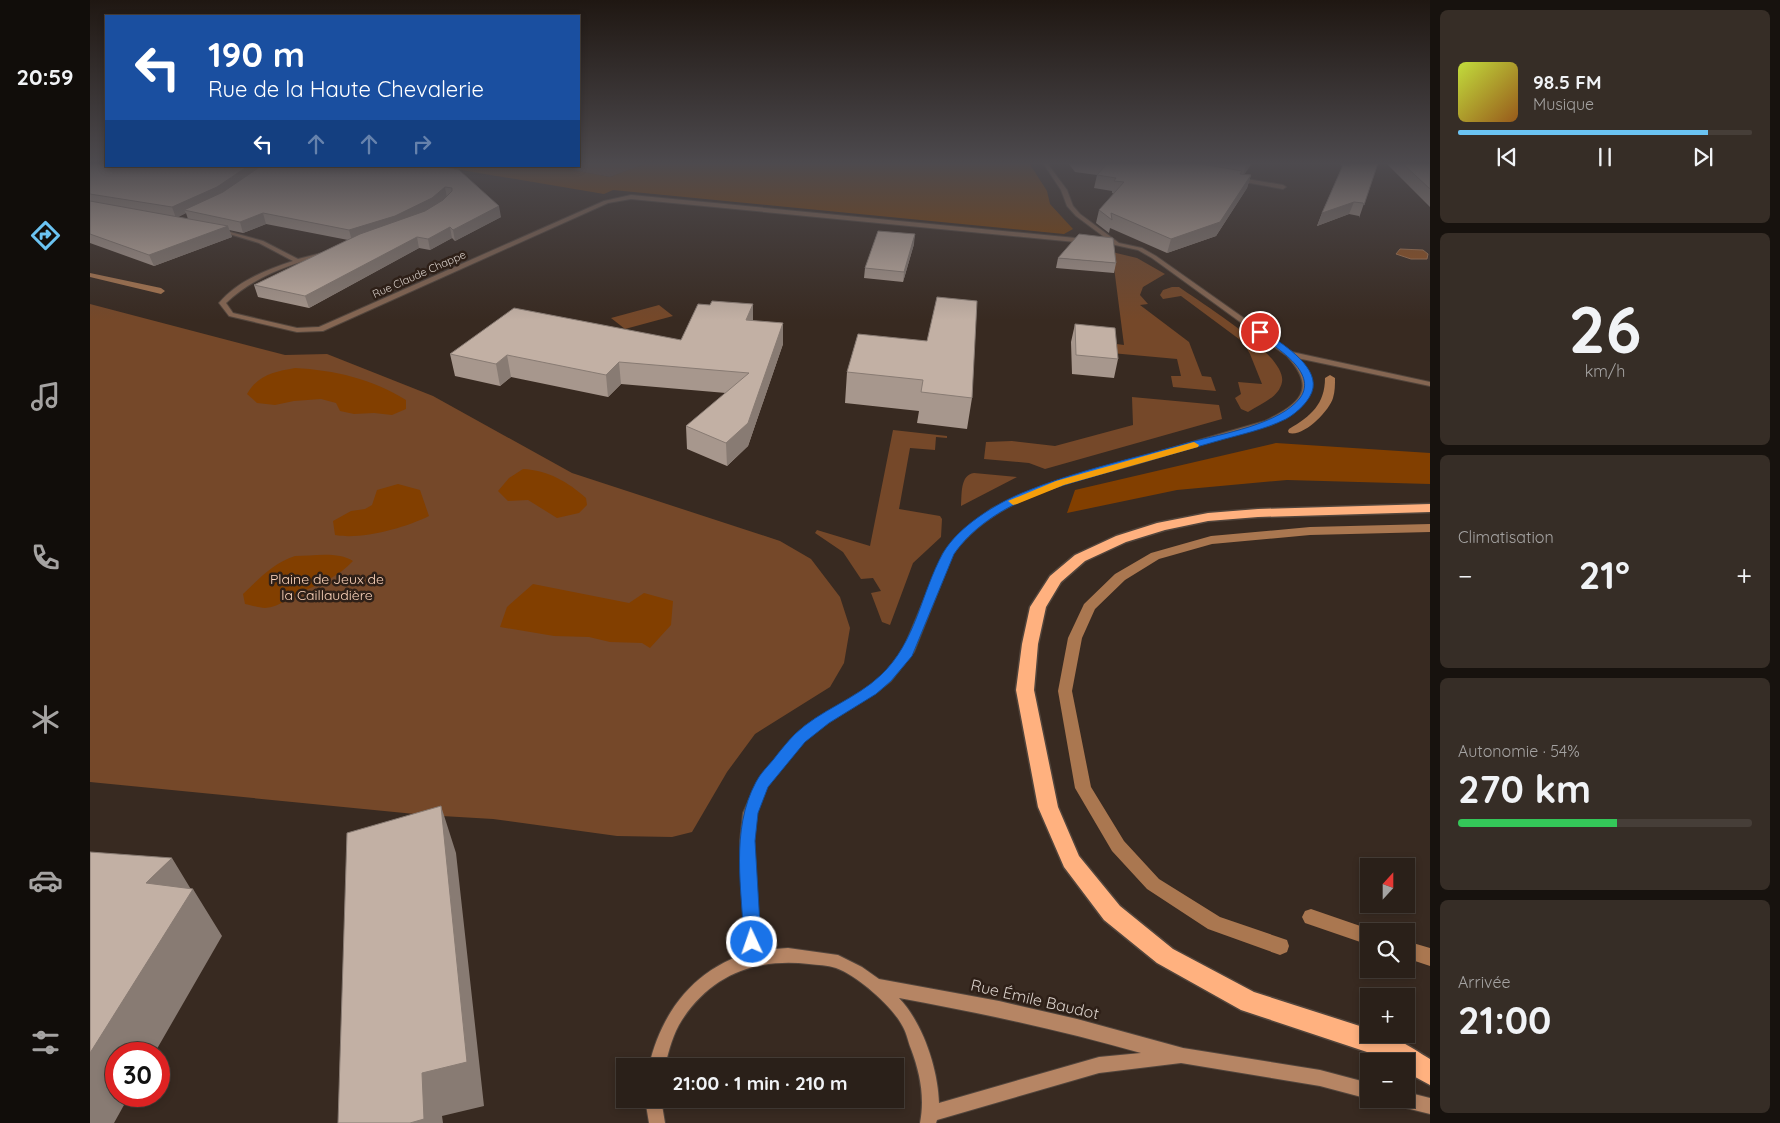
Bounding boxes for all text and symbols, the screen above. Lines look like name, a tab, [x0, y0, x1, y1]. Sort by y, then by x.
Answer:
text: 190 m	[208, 32, 305, 76]
icon: left	[125, 35, 190, 100]
text: 20:59	[16, 63, 74, 91]
text: 98.5 FM	[1533, 70, 1601, 94]
text: Rue de la Haute Chevalerie	[208, 75, 484, 103]
text: Musique	[1533, 94, 1594, 114]
icon: left	[249, 130, 277, 158]
icon: ahead	[302, 130, 330, 158]
icon: ahead	[355, 130, 383, 158]
icon: right	[408, 130, 436, 158]
icon: previous	[1493, 143, 1521, 171]
icon: pause	[1591, 143, 1619, 171]
icon: next	[1689, 143, 1717, 171]
icon: directions	[28, 218, 63, 253]
street label: Rue Claude Chappe	[370, 247, 468, 301]
text: 26	[1569, 288, 1641, 369]
pin	[1239, 311, 1281, 353]
icon: arrive	[1246, 318, 1274, 346]
text: km/h	[1585, 361, 1625, 381]
icon: music	[28, 379, 63, 414]
text: Climatisation	[1458, 527, 1554, 547]
icon: phone	[28, 540, 63, 575]
text: 21°	[1579, 551, 1630, 599]
text: −	[1458, 558, 1473, 593]
text: +	[1736, 558, 1752, 593]
park label: Plaine de Jeux de la Caillaudière	[270, 570, 384, 604]
icon: climate	[28, 702, 63, 737]
text: Autonomie · 54%	[1458, 741, 1580, 761]
text: 270 km	[1458, 765, 1591, 813]
north arrow	[1360, 858, 1415, 912]
map controls	[1360, 858, 1415, 1108]
icon: car	[28, 863, 63, 898]
position arrow	[725, 915, 777, 967]
button: search	[1360, 923, 1415, 978]
text: Arrivée	[1458, 972, 1511, 992]
street label: Rue Émile Baudot	[969, 975, 1101, 1023]
button: +	[1360, 988, 1415, 1043]
text: 21:00	[1458, 996, 1551, 1044]
icon: filters	[28, 1025, 63, 1060]
speed limit sign: 30	[105, 1042, 170, 1107]
button: −	[1360, 1053, 1415, 1108]
text: 21:00 · 1 min · 210 m	[672, 1071, 848, 1095]

